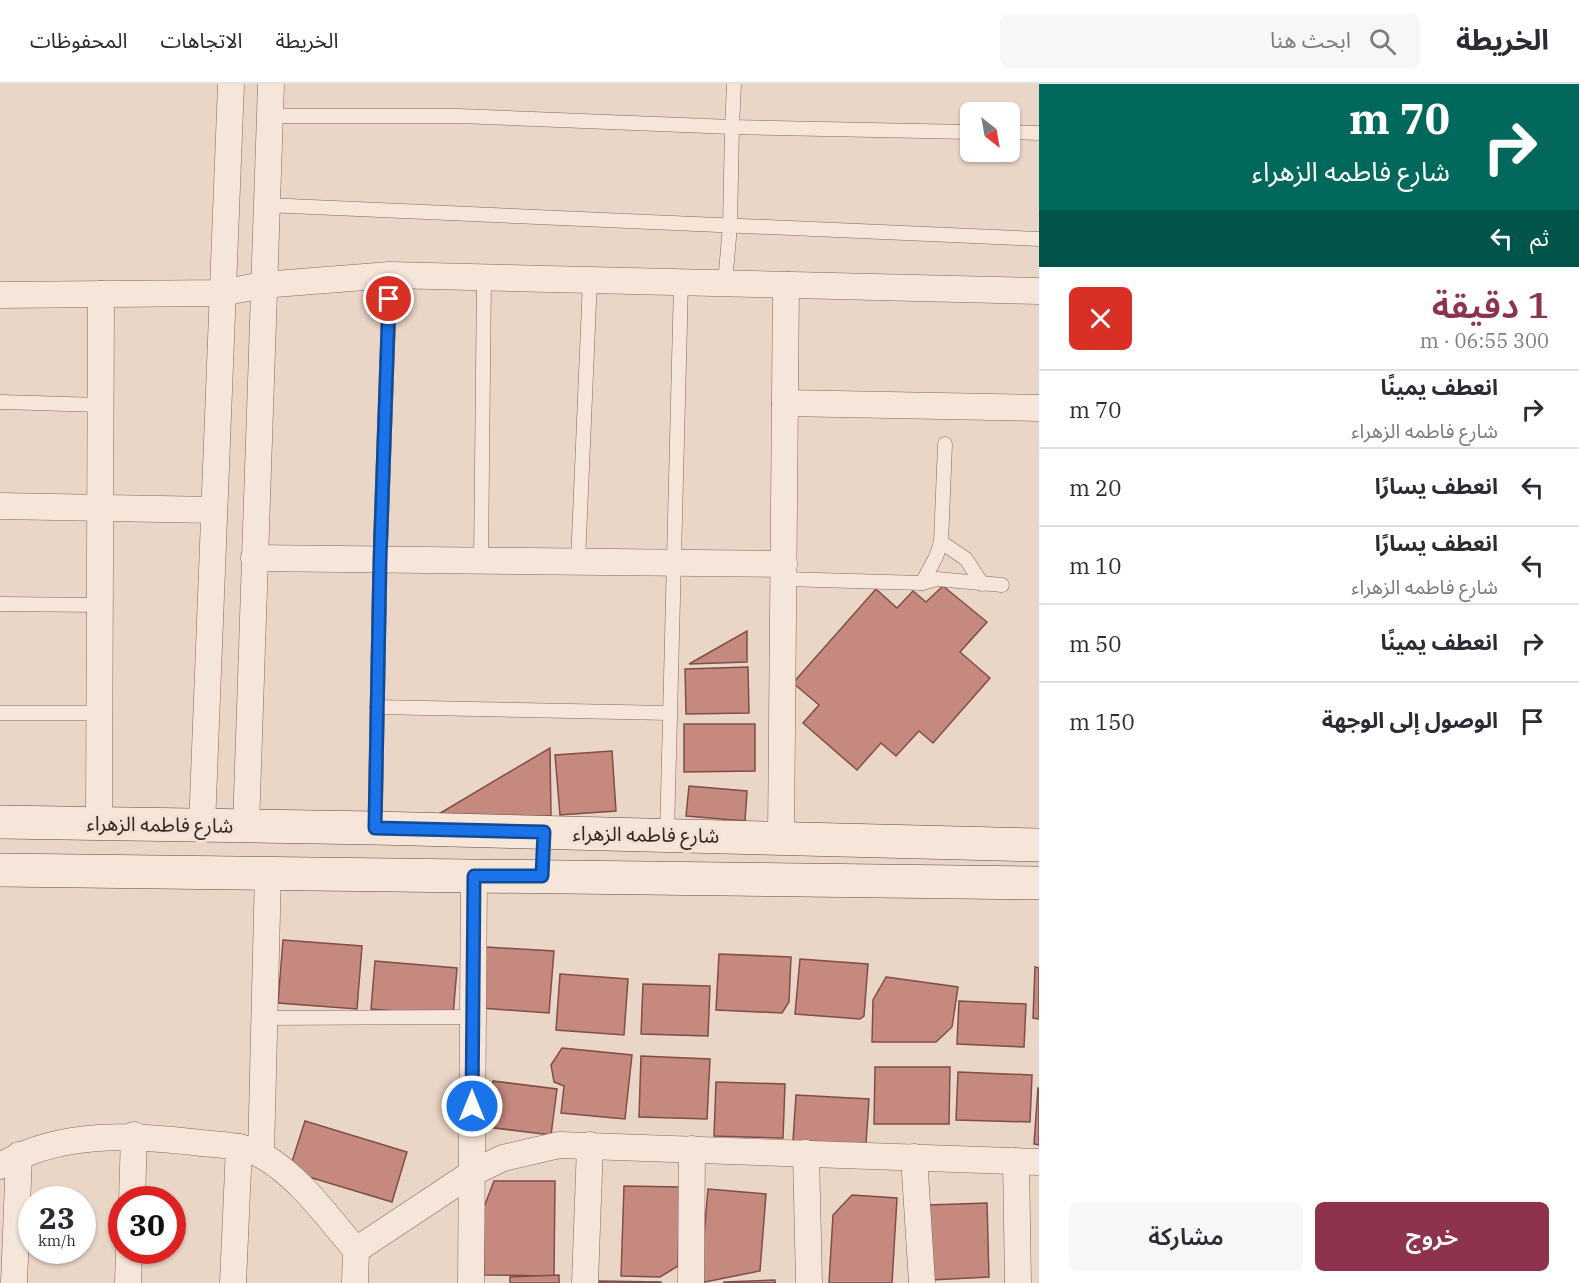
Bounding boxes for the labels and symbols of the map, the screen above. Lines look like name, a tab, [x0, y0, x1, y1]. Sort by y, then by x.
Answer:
north arrow	[960, 102, 1020, 162]
pin	[363, 273, 414, 324]
street label: شارع فاطمه الزهراء	[86, 809, 234, 841]
street label: شارع فاطمه الزهراء	[572, 819, 720, 851]
position arrow	[440, 1074, 504, 1138]
speed limit sign: 30	[108, 1186, 186, 1264]

